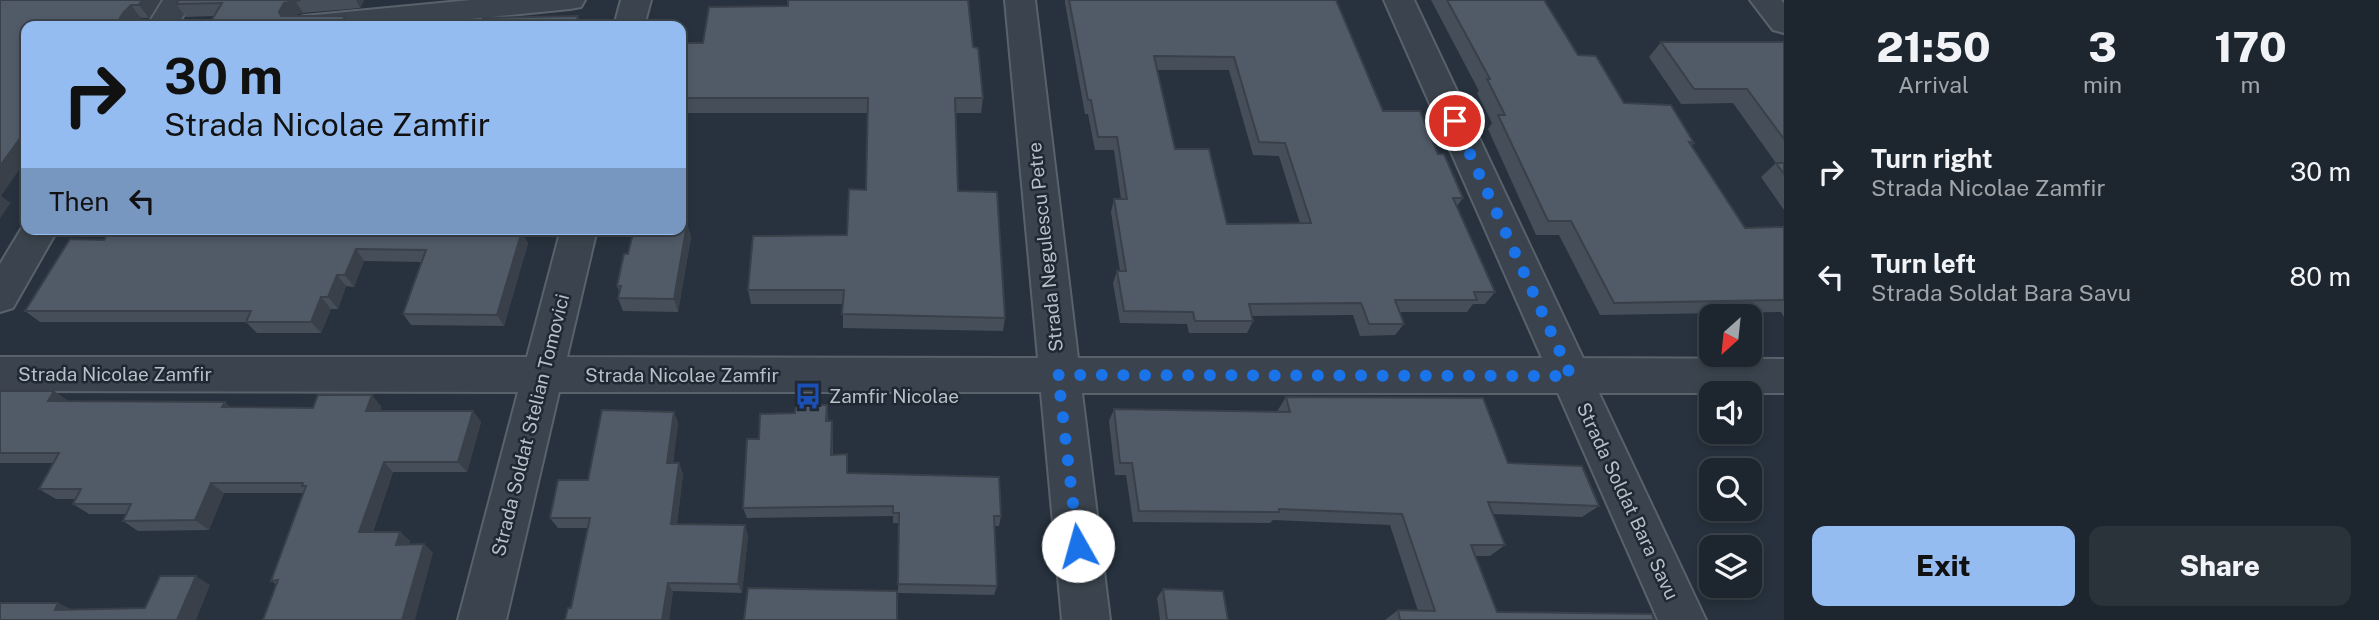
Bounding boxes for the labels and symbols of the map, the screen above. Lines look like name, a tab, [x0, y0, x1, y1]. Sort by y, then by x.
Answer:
pin	[1425, 91, 1485, 151]
street label: Strada Negulescu Petre	[1023, 141, 1067, 353]
street label: Strada Soldat Stelian Tomovici	[487, 292, 573, 558]
north arrow	[1699, 304, 1762, 368]
street label: Strada Nicolae Zamfir	[18, 363, 212, 385]
street label: Strada Nicolae Zamfir	[585, 364, 779, 386]
bus stop icon: Zamfir Nicolae	[793, 381, 823, 411]
place label: Zamfir Nicolae	[829, 385, 959, 407]
street label: Strada Soldat Bara Savu	[1573, 399, 1683, 603]
position arrow	[1041, 509, 1115, 583]

